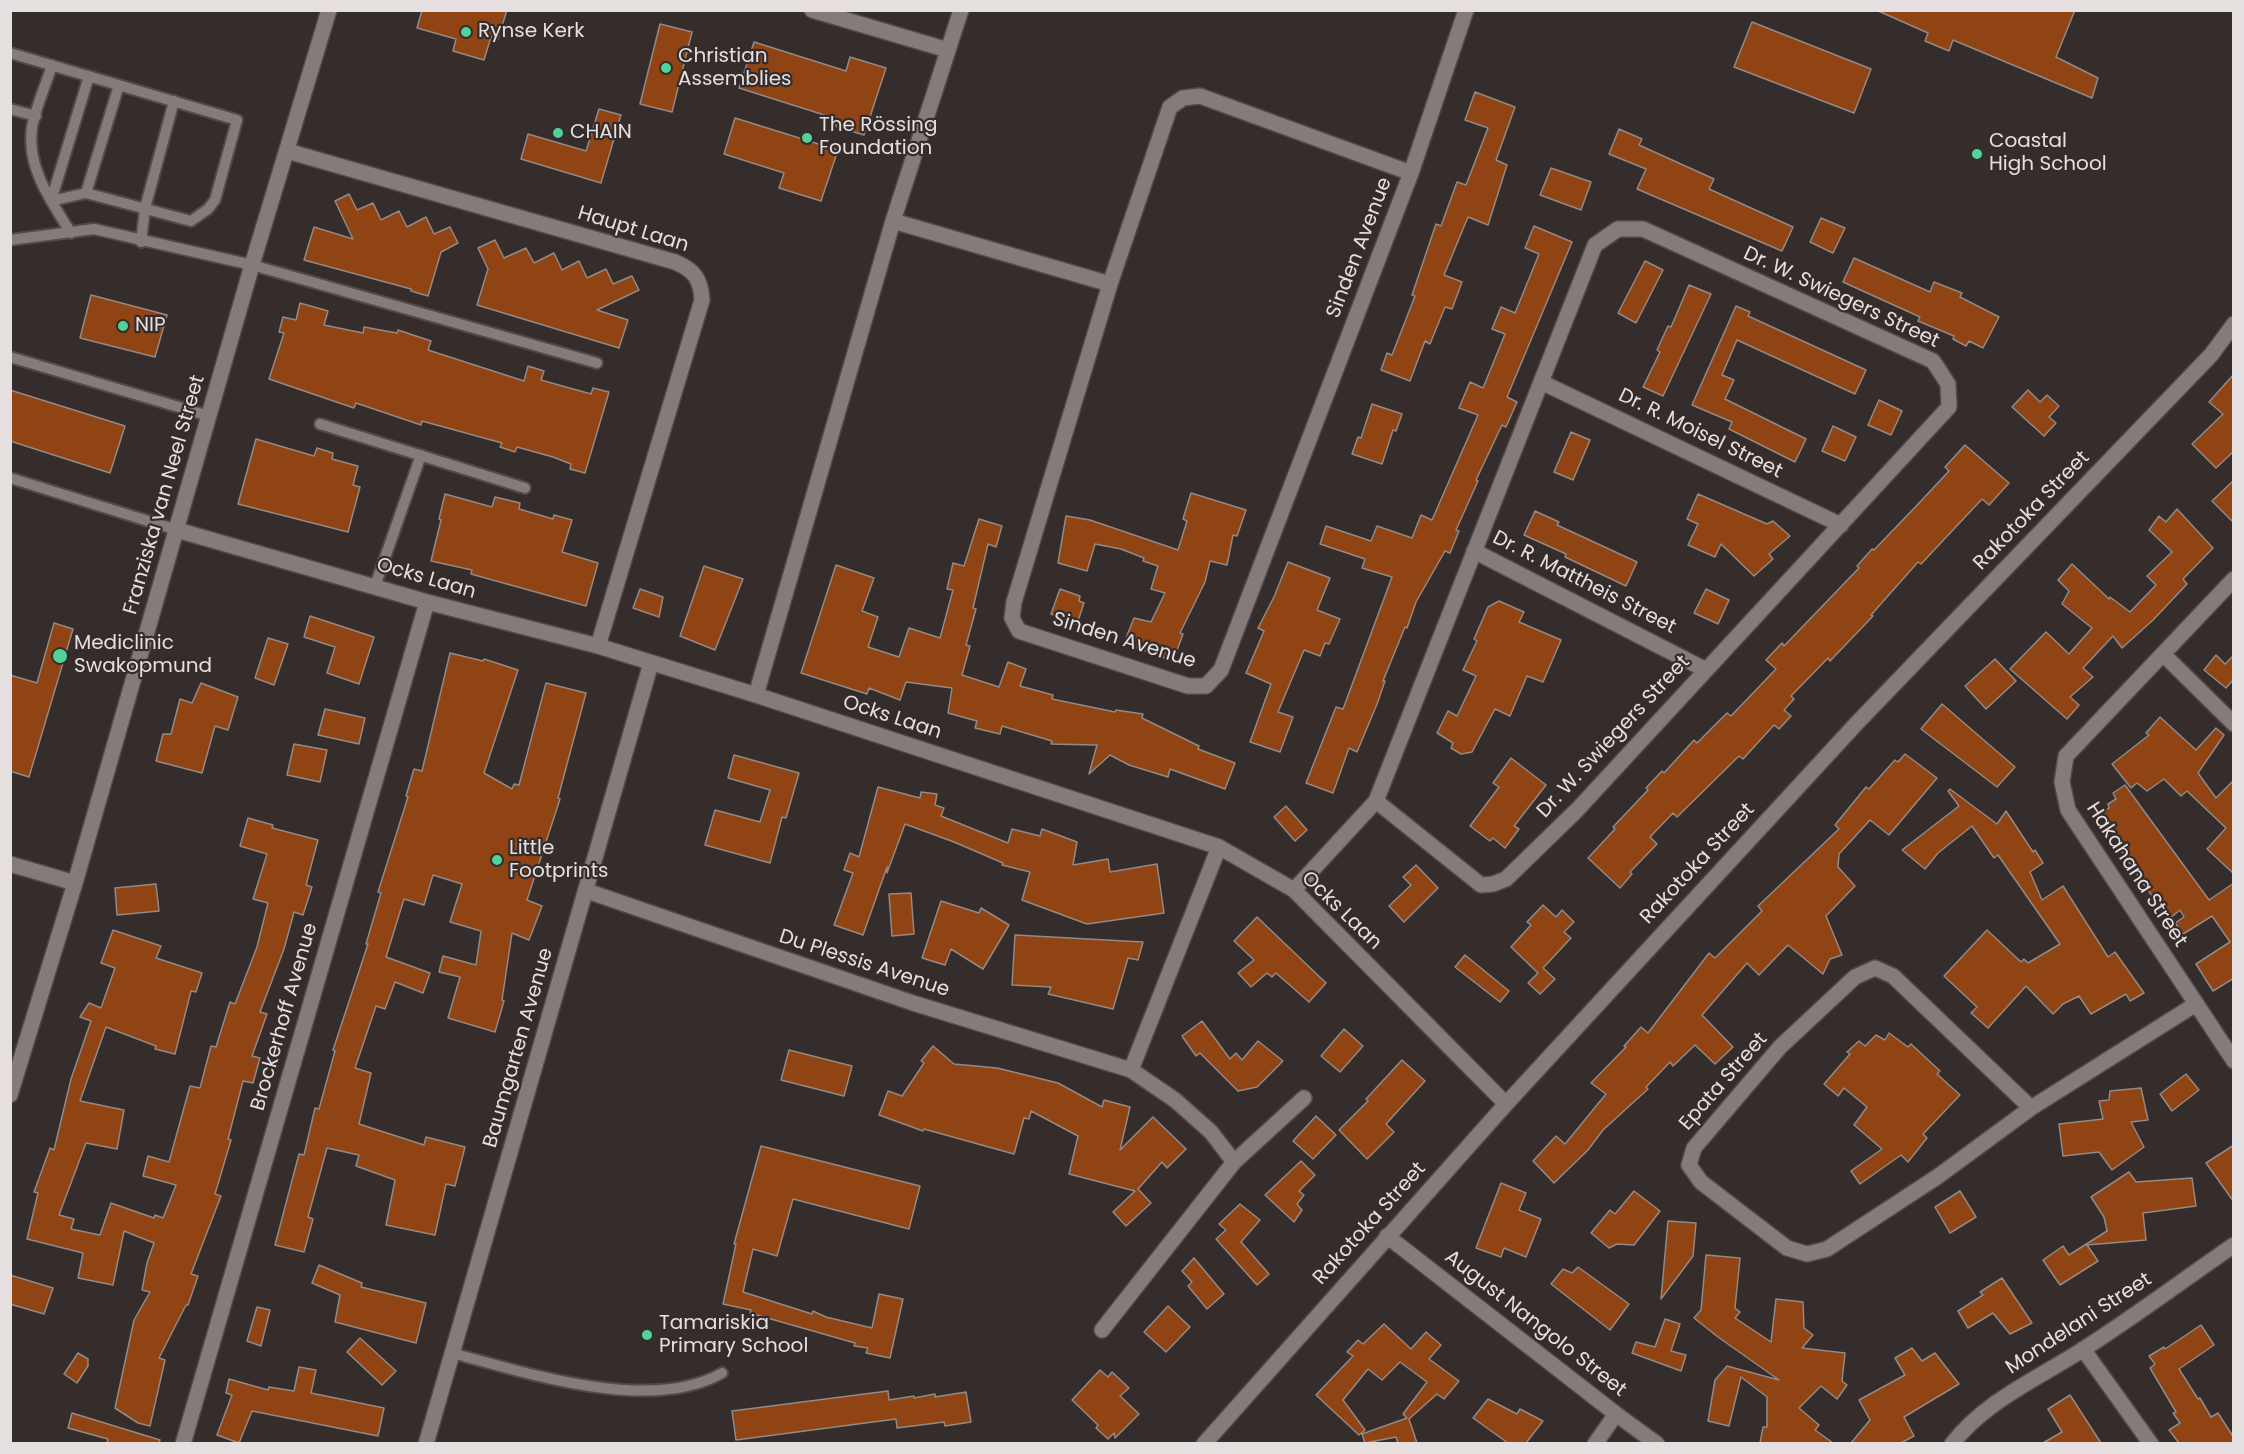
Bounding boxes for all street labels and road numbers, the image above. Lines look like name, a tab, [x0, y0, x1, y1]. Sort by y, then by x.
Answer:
street label: Sinden Avenue	[1322, 174, 1398, 322]
street label: Haupt Laan	[575, 202, 691, 258]
street label: Dr. W. Swiegers Street	[1739, 242, 1943, 354]
street label: Franziska van Neel Street	[119, 372, 211, 618]
street label: Dr. R. Moisel Street	[1614, 384, 1786, 484]
street label: Rakotoka Street	[1969, 446, 2095, 576]
street label: Dr. R. Mattheis Street	[1488, 526, 1680, 640]
street label: Ocks Laan	[373, 553, 479, 605]
street label: Sinden Avenue	[1049, 608, 1199, 674]
street label: Dr. W. Swiegers Street	[1532, 651, 1696, 823]
street label: Ocks Laan	[840, 691, 944, 745]
street label: Hakahana Street	[2080, 798, 2192, 952]
street label: Rakotoka Street	[1636, 799, 1760, 929]
street label: Ocks Laan	[1296, 867, 1386, 955]
street label: Brockerhoff Avenue	[247, 920, 323, 1114]
street label: Du Plessis Avenue	[776, 925, 952, 1003]
street label: Baumgarten Avenue	[479, 945, 559, 1151]
street label: Epata Street	[1675, 1028, 1773, 1136]
street label: Rakotoka Street	[1309, 1158, 1431, 1290]
street label: August Nangolo Street	[1439, 1246, 1631, 1402]
street label: Mondelani Street	[2002, 1268, 2156, 1380]

